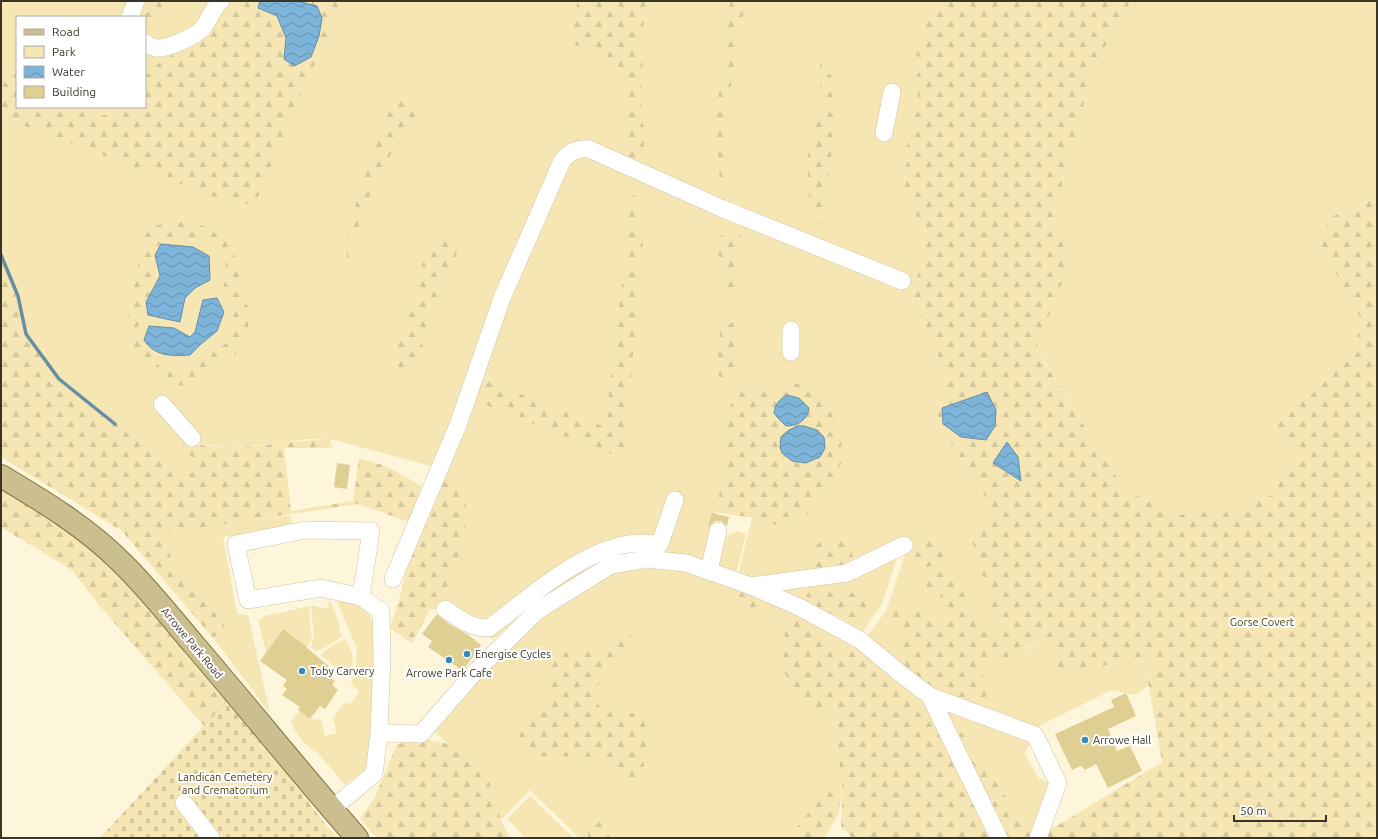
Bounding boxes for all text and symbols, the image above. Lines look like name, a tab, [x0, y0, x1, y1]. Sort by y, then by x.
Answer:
legend	[16, 16, 146, 108]
text: Road	[52, 25, 80, 38]
text: Park	[52, 45, 76, 58]
text: Water	[52, 65, 85, 78]
text: Building	[52, 85, 96, 98]
street label: Arrowe Park Road	[159, 605, 225, 681]
park label: Gorse Covert	[1230, 616, 1295, 628]
place label: Energise Cycles	[475, 648, 551, 660]
marker: Energise Cycles	[462, 649, 472, 659]
marker: Arrowe Park Cafe	[444, 655, 454, 665]
place label: Toby Carvery	[310, 665, 375, 677]
marker: Toby Carvery	[297, 666, 307, 676]
place label: Arrowe Park Cafe	[406, 667, 492, 679]
place label: Arrowe Hall	[1093, 734, 1151, 746]
marker: Arrowe Hall	[1080, 735, 1090, 745]
park label: Landican Cemetery and Crematorium	[178, 771, 273, 796]
scale bar	[1234, 797, 1326, 823]
text: 50 m	[1240, 804, 1267, 817]

